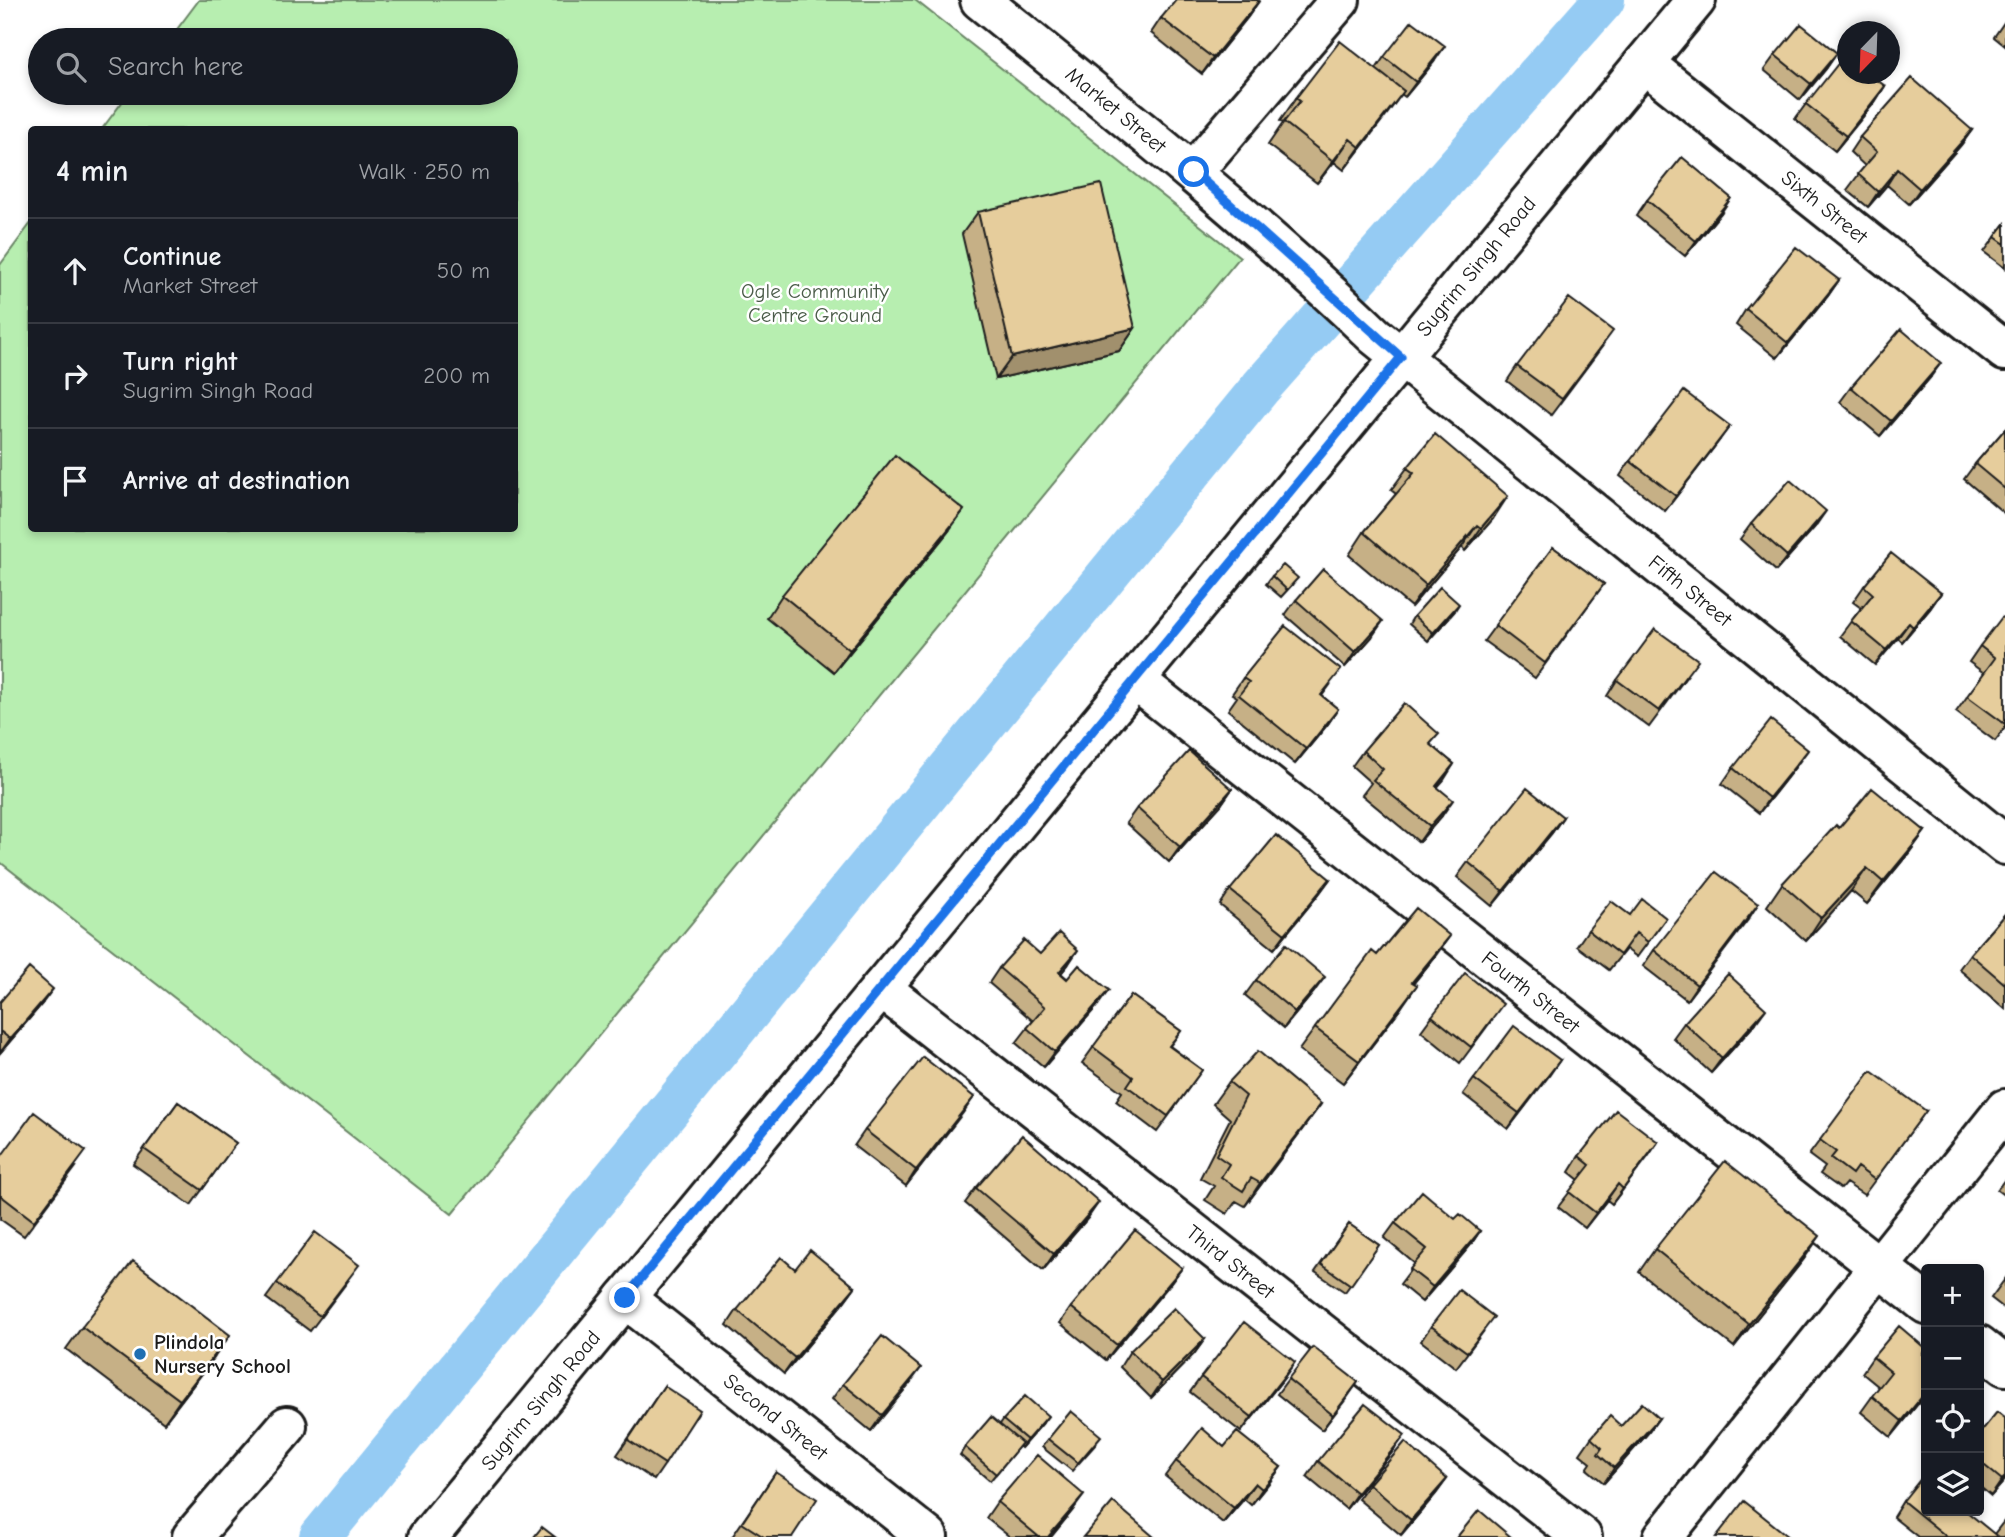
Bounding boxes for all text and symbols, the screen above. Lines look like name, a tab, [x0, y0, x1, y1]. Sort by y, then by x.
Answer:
north arrow	[1837, 21, 1900, 84]
search box	[28, 28, 518, 105]
icon: search	[52, 48, 90, 86]
text: Search here	[108, 52, 243, 82]
street label: Market Street	[1061, 62, 1172, 159]
text: 4 min	[56, 154, 128, 189]
route start	[1178, 156, 1209, 187]
text: Walk · 250 m	[359, 158, 490, 185]
street label: Sixth Street	[1777, 165, 1873, 249]
street label: Sugrim Singh Road	[1412, 192, 1541, 341]
text: Continue	[123, 242, 221, 272]
icon: ahead	[56, 252, 94, 290]
text: 50 m	[437, 257, 490, 284]
text: Market Street	[123, 272, 257, 299]
park label: Ogle Community Centre Ground	[741, 279, 890, 327]
text: Turn right	[123, 347, 237, 377]
icon: right	[56, 357, 94, 395]
text: 200 m	[423, 362, 490, 389]
text: Sugrim Singh Road	[123, 377, 313, 404]
icon: arrive	[56, 462, 94, 500]
text: Arrive at destination	[123, 466, 350, 496]
street label: Fifth Street	[1644, 550, 1737, 632]
street label: Fourth Street	[1477, 946, 1585, 1039]
street label: Third Street	[1182, 1220, 1280, 1304]
map controls	[1921, 1264, 1984, 1516]
button: +	[1921, 1264, 1984, 1327]
route end	[609, 1282, 640, 1313]
street label: Sugrim Singh Road	[476, 1326, 605, 1475]
button: −	[1921, 1327, 1984, 1390]
place label: Plindola Nursery School	[154, 1330, 291, 1378]
marker: Plindola Nursery School	[132, 1346, 148, 1362]
street label: Second Street	[719, 1369, 833, 1466]
button: locate	[1921, 1390, 1984, 1453]
button: layers	[1921, 1453, 1984, 1516]

